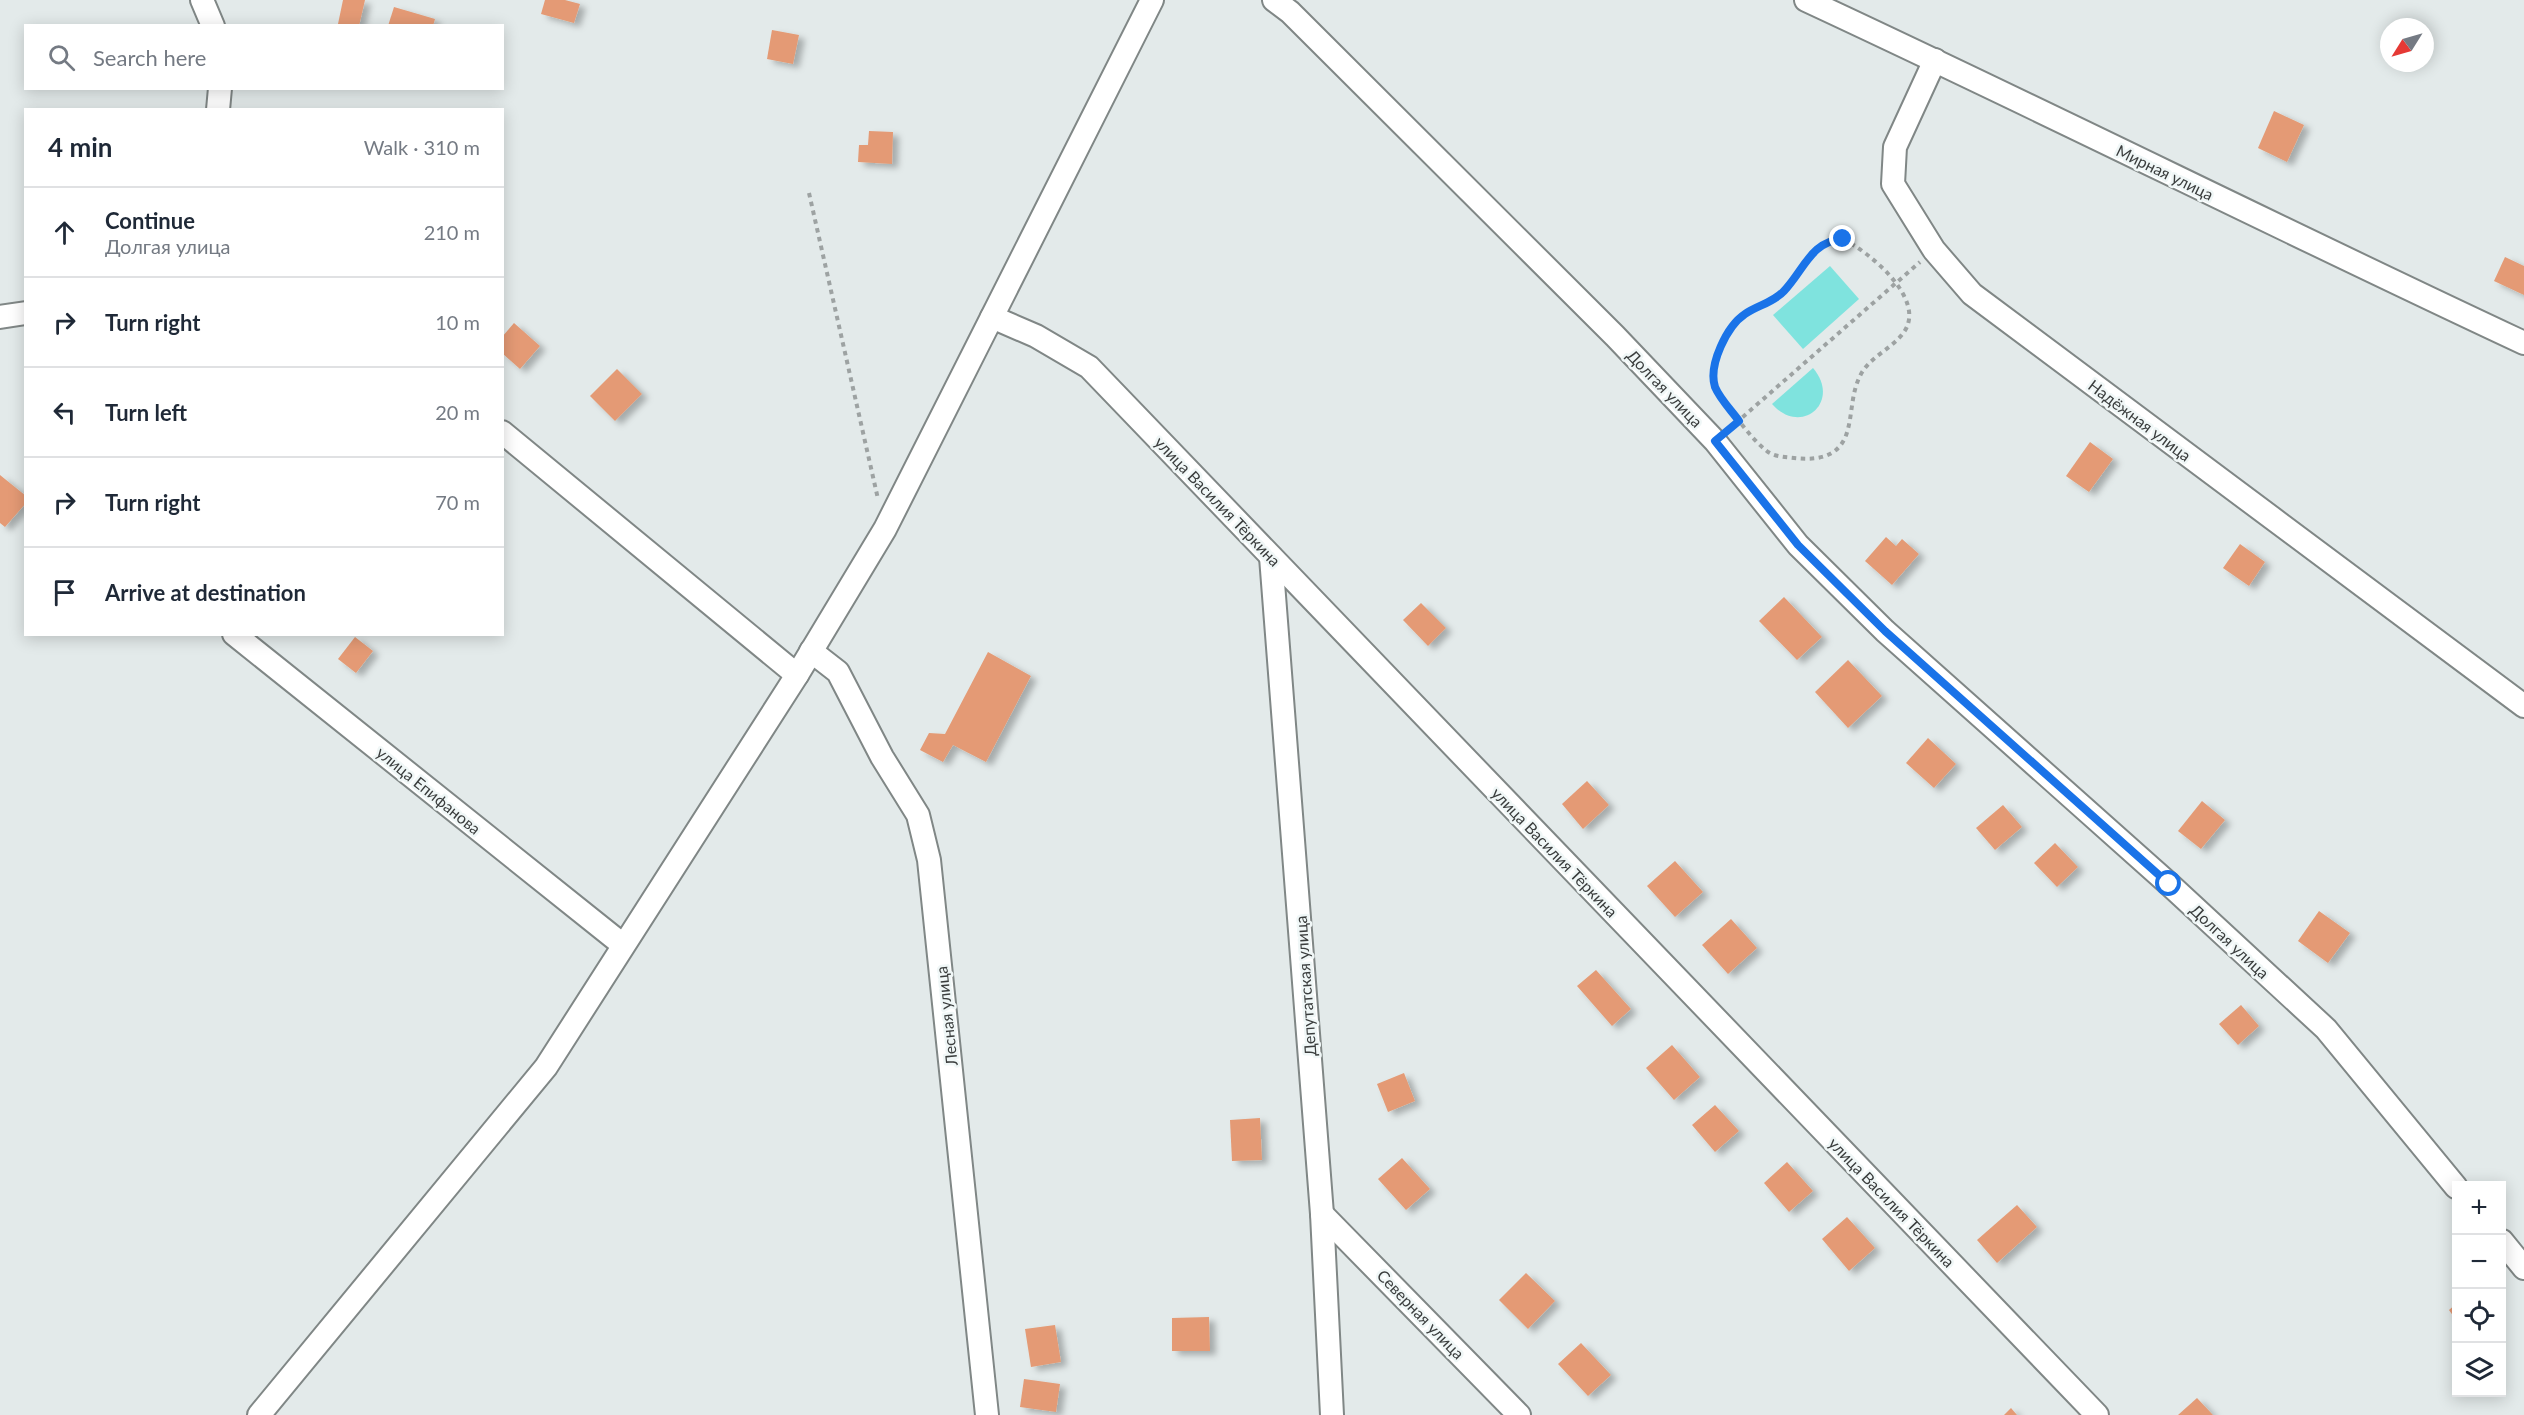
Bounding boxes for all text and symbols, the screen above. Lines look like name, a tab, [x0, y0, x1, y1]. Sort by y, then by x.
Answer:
north arrow	[2380, 18, 2434, 72]
search box	[24, 24, 504, 90]
icon: search	[45, 41, 78, 74]
text: Search here	[93, 44, 206, 71]
text: 4 min	[48, 131, 112, 163]
text: Walk · 310 m	[364, 135, 480, 159]
street label: Мирная улица	[2113, 140, 2217, 204]
text: Continue	[105, 207, 195, 234]
icon: ahead	[48, 216, 81, 249]
text: 210 m	[424, 220, 480, 244]
route end	[1829, 225, 1855, 251]
text: Долгая улица	[105, 234, 231, 258]
icon: right	[48, 306, 81, 339]
text: Turn right	[105, 309, 200, 336]
text: 10 m	[435, 310, 480, 334]
street label: Долгая улица	[1623, 345, 1707, 431]
street label: Надёжная улица	[2085, 375, 2195, 465]
icon: left	[48, 396, 81, 429]
text: Turn left	[105, 399, 187, 426]
text: 20 m	[435, 400, 480, 424]
street label: улица Василия Тёркина	[1151, 432, 1285, 570]
icon: right	[48, 486, 81, 519]
text: Turn right	[105, 489, 200, 516]
text: 70 m	[435, 490, 480, 514]
icon: arrive	[48, 576, 81, 609]
text: Arrive at destination	[105, 579, 306, 606]
street label: улица Епифанова	[373, 742, 485, 838]
street label: улица Василия Тёркина	[1488, 783, 1622, 921]
route start	[2155, 870, 2181, 896]
street label: Долгая улица	[2187, 900, 2273, 982]
street label: Депутатская улица	[1291, 915, 1319, 1057]
street label: Лесная улица	[931, 965, 961, 1068]
street label: улица Василия Тёркина	[1825, 1133, 1959, 1271]
map controls	[2452, 1181, 2506, 1397]
button: +	[2452, 1181, 2506, 1235]
button: −	[2452, 1235, 2506, 1289]
street label: Северная улица	[1374, 1265, 1468, 1363]
button: locate	[2452, 1289, 2506, 1343]
button: layers	[2452, 1343, 2506, 1397]

